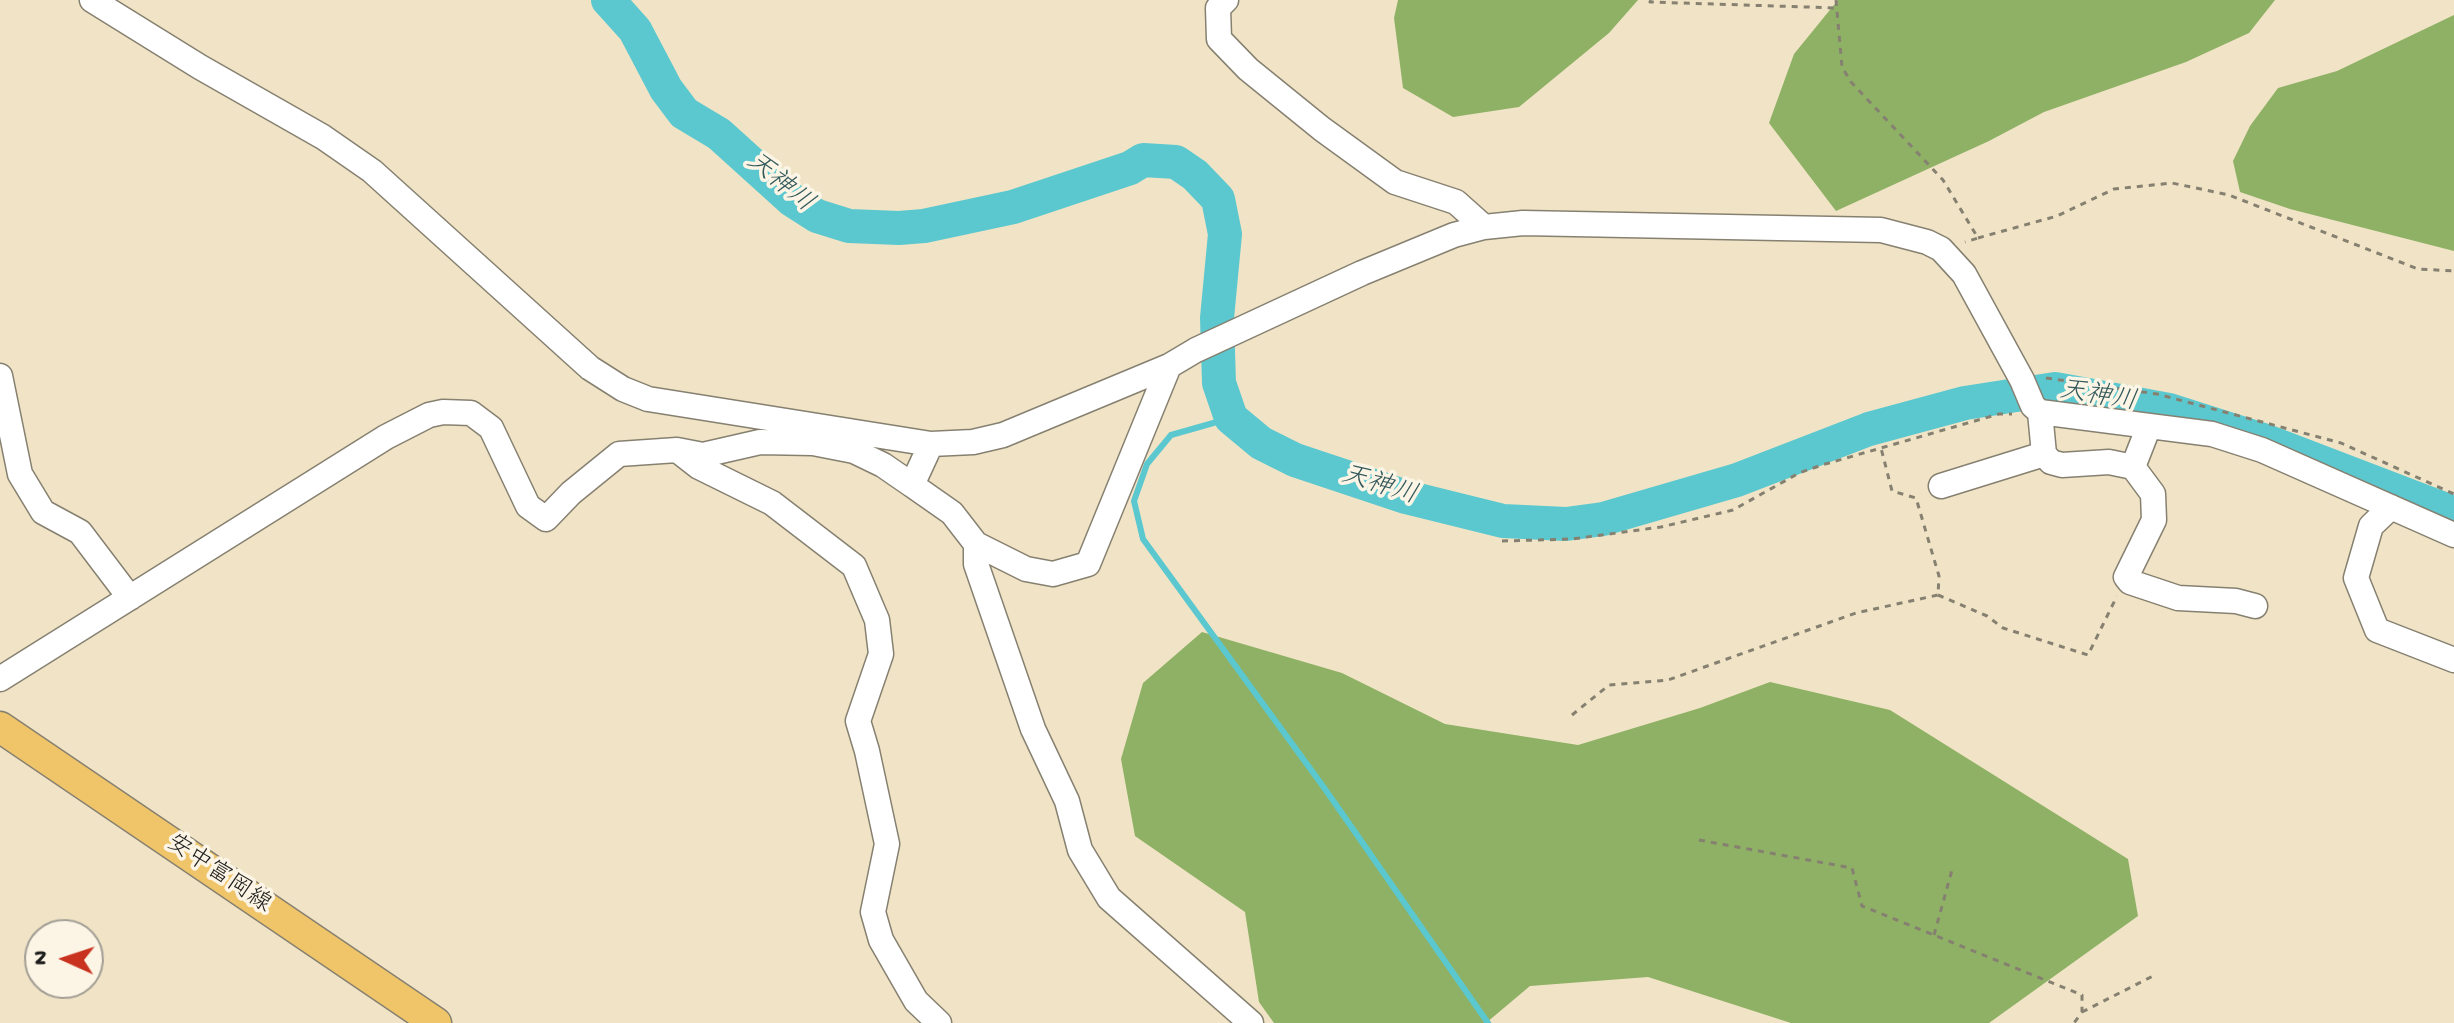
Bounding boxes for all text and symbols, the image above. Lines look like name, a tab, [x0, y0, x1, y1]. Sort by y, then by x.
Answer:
water label: 天神川	[739, 147, 819, 221]
water label: 天神川	[2057, 376, 2139, 420]
water label: 天神川	[1337, 461, 1421, 513]
street label: 安中富岡線	[160, 830, 276, 920]
north arrow	[24, 919, 104, 999]
text: N	[29, 950, 55, 966]

